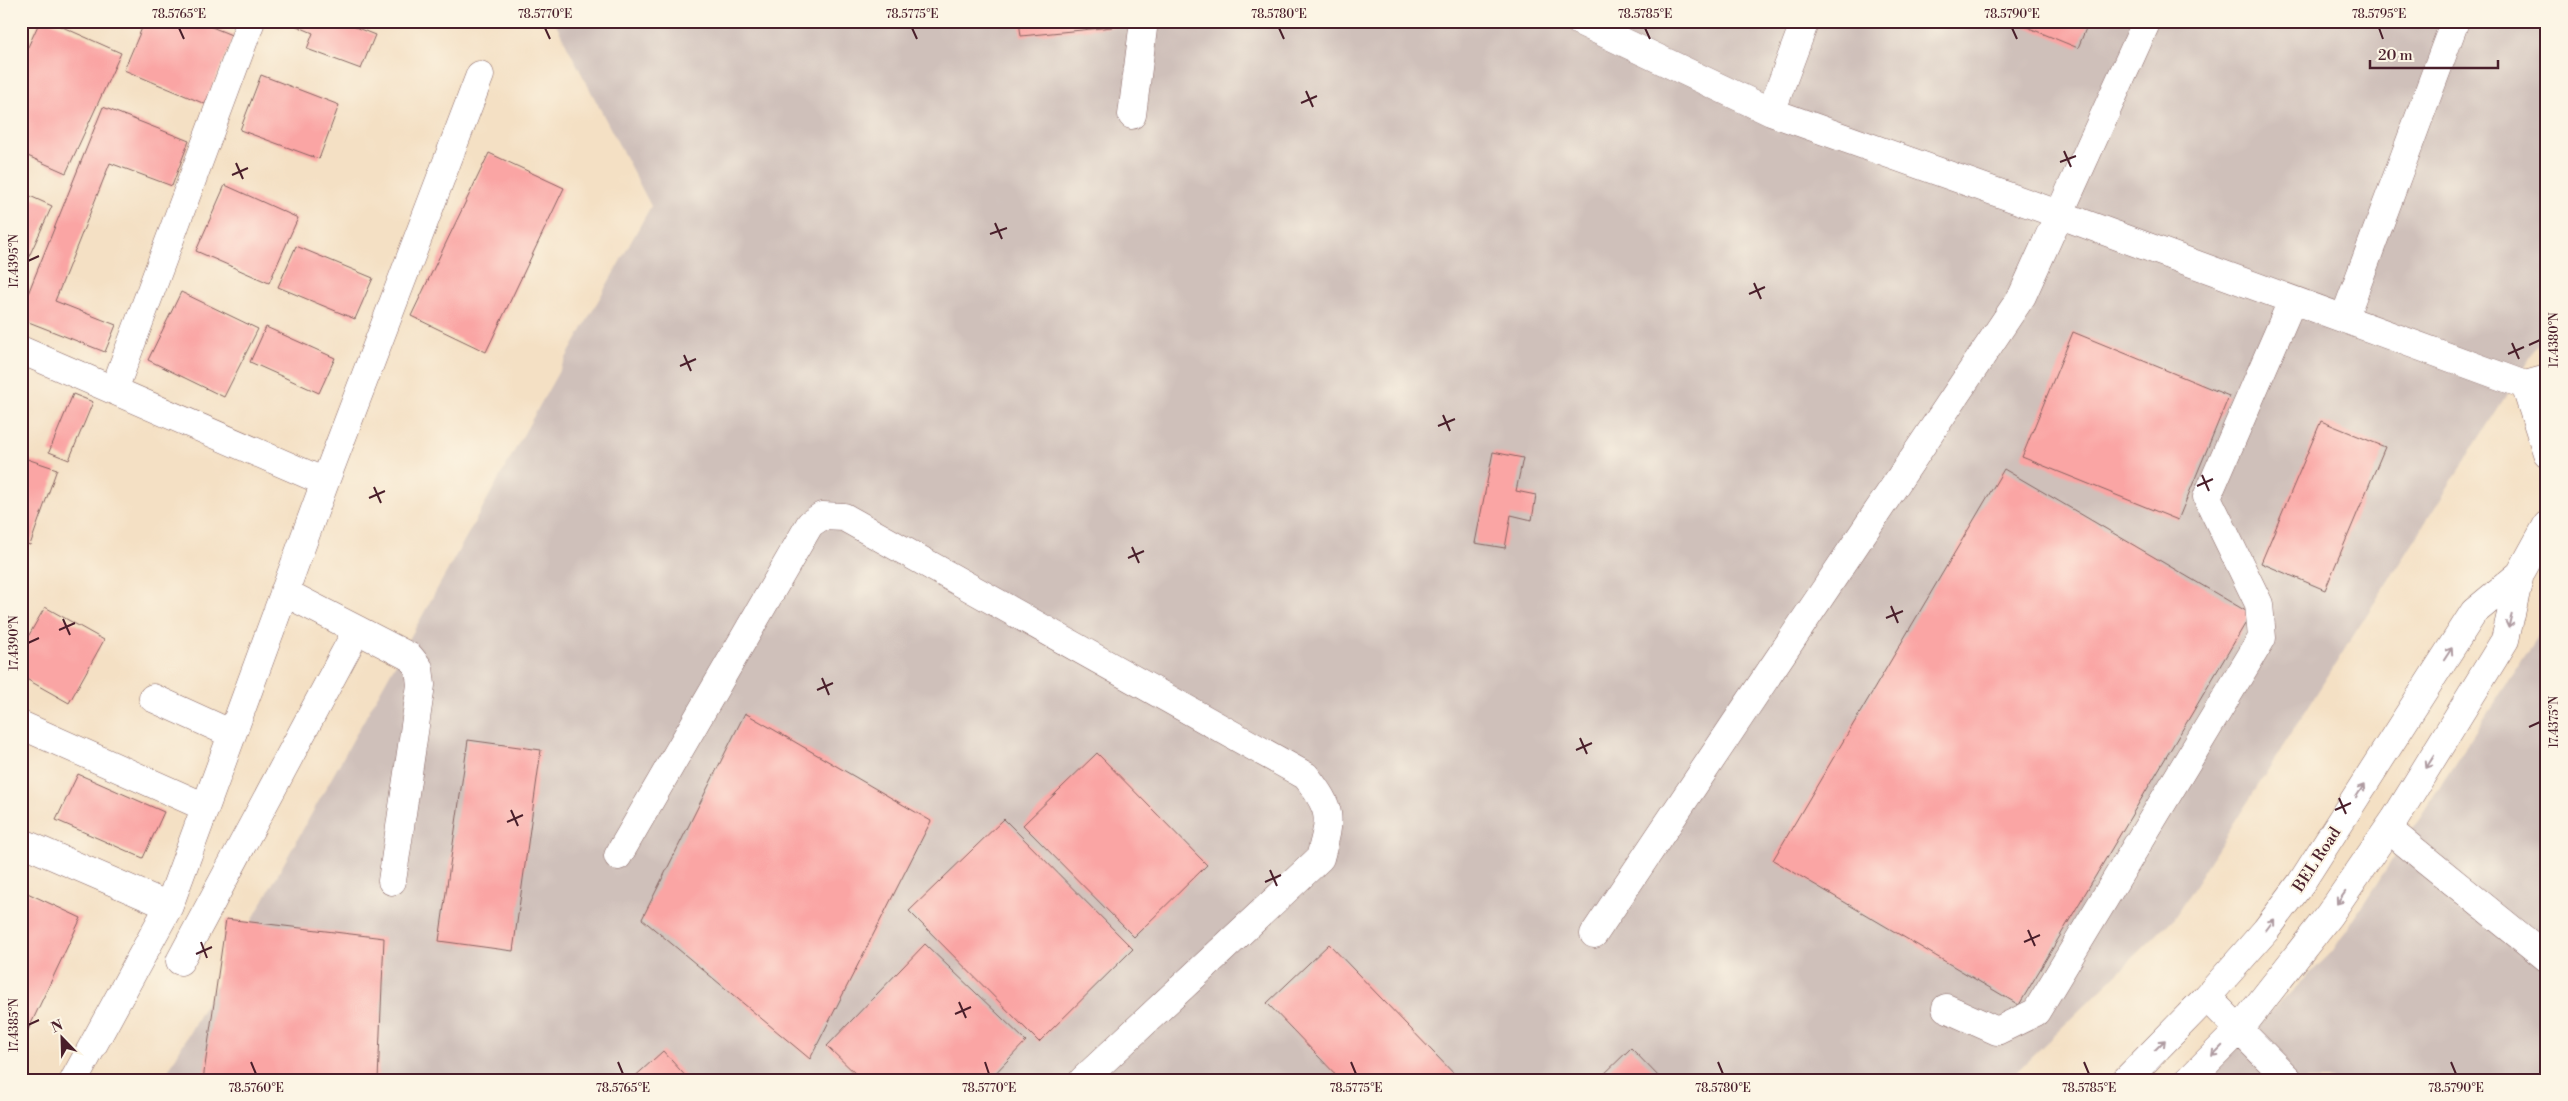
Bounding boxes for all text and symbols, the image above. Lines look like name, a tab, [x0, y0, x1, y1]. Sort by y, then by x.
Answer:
text: 78.5765°E	[152, 7, 206, 22]
text: 78.5770°E	[518, 7, 572, 22]
text: 78.5775°E	[885, 7, 939, 22]
text: 78.5780°E	[1251, 7, 1307, 22]
text: 78.5785°E	[1618, 7, 1672, 22]
text: 78.5790°E	[1984, 7, 2040, 22]
text: 78.5795°E	[2352, 7, 2406, 22]
scale bar	[2370, 38, 2498, 70]
text: 20 m	[2378, 46, 2413, 65]
text: 17.4395°N	[7, 234, 22, 288]
text: 17.4380°N	[2547, 312, 2562, 368]
one-way arrow	[2504, 613, 2514, 629]
text: 17.4390°N	[7, 615, 22, 671]
one-way arrow	[2443, 647, 2453, 661]
text: 17.4375°N	[2547, 696, 2562, 748]
one-way arrow	[2425, 754, 2435, 768]
one-way arrow	[2356, 784, 2366, 798]
street label: BEL Road	[2288, 823, 2345, 897]
one-way arrow	[2336, 890, 2346, 904]
one-way arrow	[2265, 918, 2275, 932]
text: 17.4385°N	[7, 998, 22, 1052]
north arrow	[38, 1014, 88, 1064]
text: N	[49, 1017, 66, 1037]
one-way arrow	[2154, 1039, 2166, 1051]
one-way arrow	[2211, 1045, 2224, 1057]
text: 78.5760°E	[228, 1081, 284, 1096]
text: 78.5765°E	[596, 1081, 650, 1096]
text: 78.5770°E	[962, 1081, 1016, 1096]
text: 78.5775°E	[1329, 1081, 1383, 1096]
text: 78.5780°E	[1695, 1081, 1751, 1096]
text: 78.5785°E	[2062, 1081, 2116, 1096]
text: 78.5790°E	[2428, 1081, 2484, 1096]

